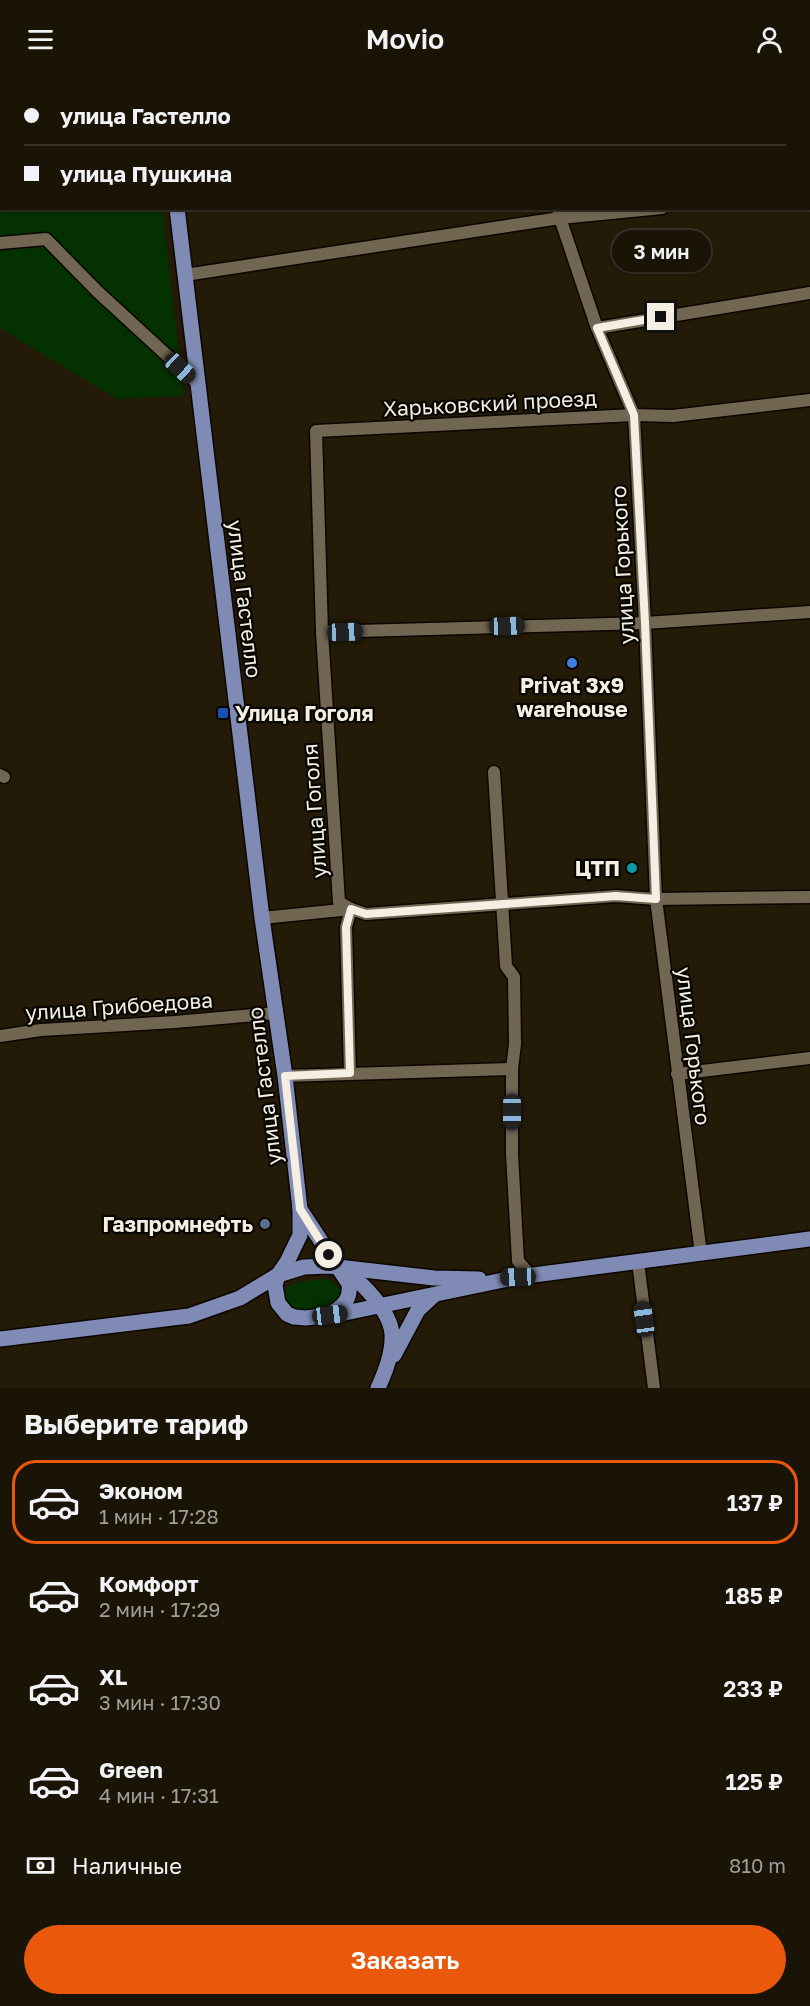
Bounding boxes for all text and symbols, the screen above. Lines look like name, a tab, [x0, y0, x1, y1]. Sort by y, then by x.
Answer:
icon: menu	[24, 23, 57, 56]
text: Movio	[366, 23, 444, 55]
icon: person	[753, 23, 786, 56]
text: улица Гастелло	[60, 102, 231, 129]
text: улица Пушкина	[60, 160, 232, 187]
callout: 3 мин	[612, 230, 710, 272]
text: 3 мин	[634, 239, 689, 263]
route end	[647, 303, 674, 330]
car	[161, 349, 199, 387]
street label: Харьковский проезд	[382, 384, 598, 422]
street label: улица Горького	[605, 485, 639, 645]
street label: улица Гастелло	[222, 519, 268, 679]
car	[489, 616, 525, 636]
car	[327, 622, 363, 642]
marker: Privat 3x9 warehouse	[565, 656, 579, 670]
place label: Privat 3x9 warehouse	[516, 672, 628, 722]
place label: Улица Гоголя	[235, 700, 373, 726]
marker: Улица Гоголя	[216, 706, 230, 720]
street label: улица Гоголя	[296, 743, 332, 879]
place label: ЦТП	[575, 855, 620, 881]
marker: ЦТП	[625, 861, 639, 875]
street label: улица Горького	[671, 965, 717, 1127]
street label: улица Грибоедова	[24, 986, 214, 1026]
street label: улица Гастелло	[241, 1006, 287, 1166]
car	[503, 1094, 521, 1130]
place label: Газпромнефть	[102, 1211, 253, 1237]
marker: Газпромнефть	[258, 1217, 272, 1231]
route start	[315, 1241, 342, 1268]
car	[500, 1267, 536, 1287]
car	[633, 1300, 655, 1338]
car	[311, 1304, 349, 1326]
text: Выберите тариф	[24, 1408, 248, 1440]
icon: car	[27, 1475, 81, 1529]
text: Эконом	[99, 1477, 183, 1504]
text: 137 ₽	[727, 1489, 783, 1516]
text: 1 мин · 17:28	[99, 1504, 219, 1528]
icon: car	[27, 1568, 81, 1622]
text: Комфорт	[99, 1570, 199, 1597]
text: 185 ₽	[725, 1582, 783, 1609]
text: 2 мин · 17:29	[99, 1597, 220, 1621]
icon: car	[27, 1661, 81, 1715]
text: XL	[99, 1663, 127, 1690]
text: 233 ₽	[723, 1675, 783, 1702]
text: 3 мин · 17:30	[99, 1690, 221, 1714]
icon: car	[27, 1754, 81, 1808]
text: Green	[99, 1756, 163, 1783]
text: 125 ₽	[726, 1768, 783, 1795]
text: 4 мин · 17:31	[99, 1783, 219, 1807]
icon: cash	[24, 1849, 57, 1882]
text: Наличные	[72, 1852, 182, 1879]
text: 810 m	[729, 1853, 786, 1877]
button: Заказать	[24, 1925, 786, 1994]

